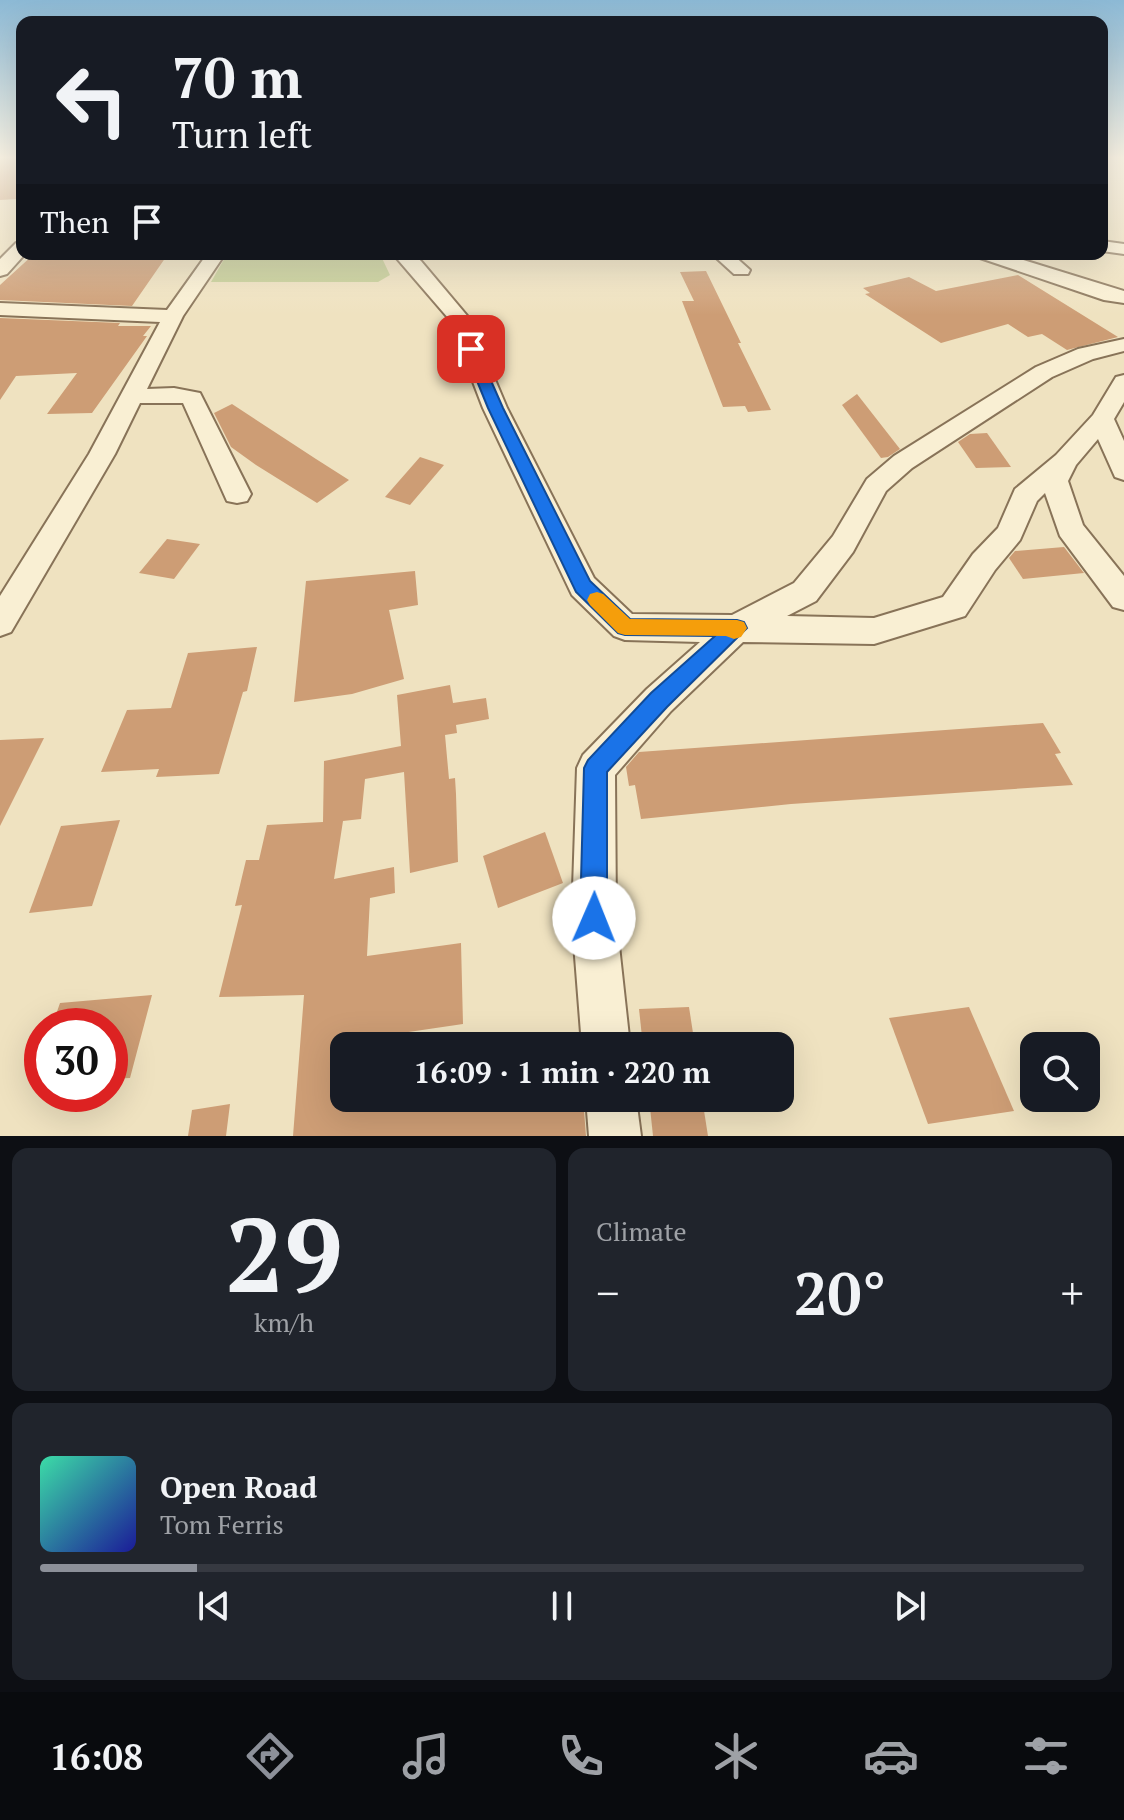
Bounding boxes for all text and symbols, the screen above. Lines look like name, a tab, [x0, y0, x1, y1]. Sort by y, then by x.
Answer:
text: 70 m	[172, 40, 302, 114]
icon: left	[40, 48, 144, 152]
text: Turn left	[172, 111, 312, 158]
icon: arrive	[125, 200, 169, 244]
text: Then	[40, 202, 109, 242]
pin	[437, 315, 505, 383]
icon: arrive	[449, 327, 493, 371]
position arrow	[552, 876, 636, 960]
speed limit sign: 30	[24, 1008, 128, 1112]
map controls	[1020, 1032, 1100, 1112]
button: search	[1020, 1032, 1100, 1112]
text: 16:09 · 1 min · 220 m	[414, 1052, 710, 1092]
text: 29	[225, 1184, 343, 1322]
text: Climate	[596, 1214, 687, 1248]
text: 20°	[794, 1253, 886, 1332]
text: −	[596, 1263, 619, 1322]
text: +	[1061, 1263, 1084, 1322]
text: km/h	[254, 1305, 314, 1339]
text: Open Road	[160, 1467, 317, 1507]
text: Tom Ferris	[160, 1507, 284, 1541]
icon: previous	[192, 1584, 236, 1628]
icon: pause	[540, 1584, 584, 1628]
icon: next	[888, 1584, 932, 1628]
icon: directions	[242, 1728, 298, 1784]
icon: music	[398, 1728, 454, 1784]
icon: phone	[553, 1728, 609, 1784]
icon: climate	[708, 1728, 764, 1784]
icon: car	[863, 1728, 919, 1784]
icon: filters	[1018, 1728, 1074, 1784]
text: 16:08	[50, 1733, 143, 1780]

